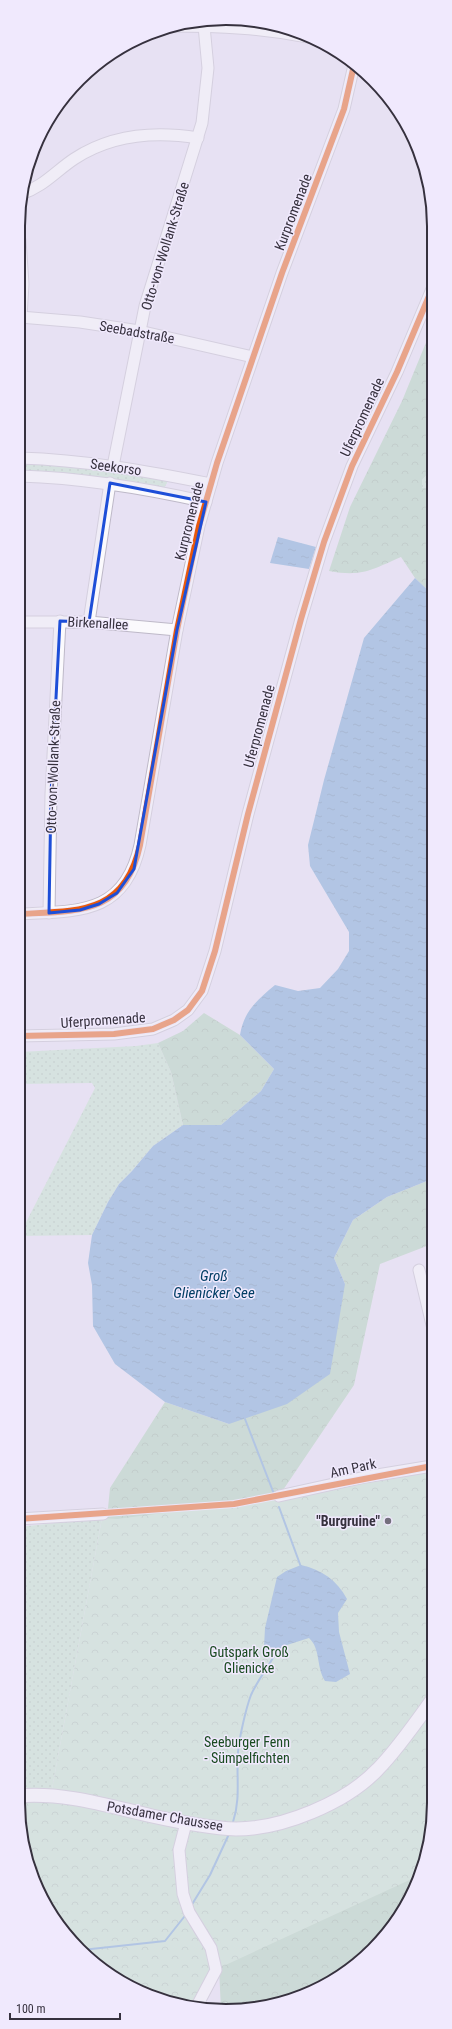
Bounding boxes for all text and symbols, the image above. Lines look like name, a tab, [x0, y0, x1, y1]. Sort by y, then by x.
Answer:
street label: Kurpromenade	[271, 171, 315, 253]
street label: Otto-von-Wollank-Straße	[138, 179, 192, 312]
street label: Seebadstraße	[98, 318, 176, 347]
street label: Uferpromenade	[337, 375, 387, 459]
street label: Seekorso	[89, 456, 143, 478]
street label: Kurpromenade	[171, 480, 207, 562]
street label: Birkenallee	[67, 613, 129, 633]
street label: Uferpromenade	[240, 682, 278, 769]
street label: Otto-von-Wollank-Straße	[43, 700, 63, 834]
street label: Uferpromenade	[60, 1009, 146, 1031]
water label: Groß Glienicker See	[173, 1267, 255, 1302]
street label: Am Park	[328, 1455, 378, 1481]
place label: "Burgruine"	[316, 1513, 380, 1529]
marker: "Burgruine"	[383, 1516, 393, 1526]
park label: Gutspark Groß Glienicke	[209, 1644, 289, 1676]
park label: Seeburger Fenn - Sümpelfichten	[204, 1734, 290, 1766]
street label: Potsdamer Chaussee	[106, 1798, 225, 1834]
scale bar	[10, 1995, 120, 2021]
text: 100 m	[16, 2002, 46, 2016]

